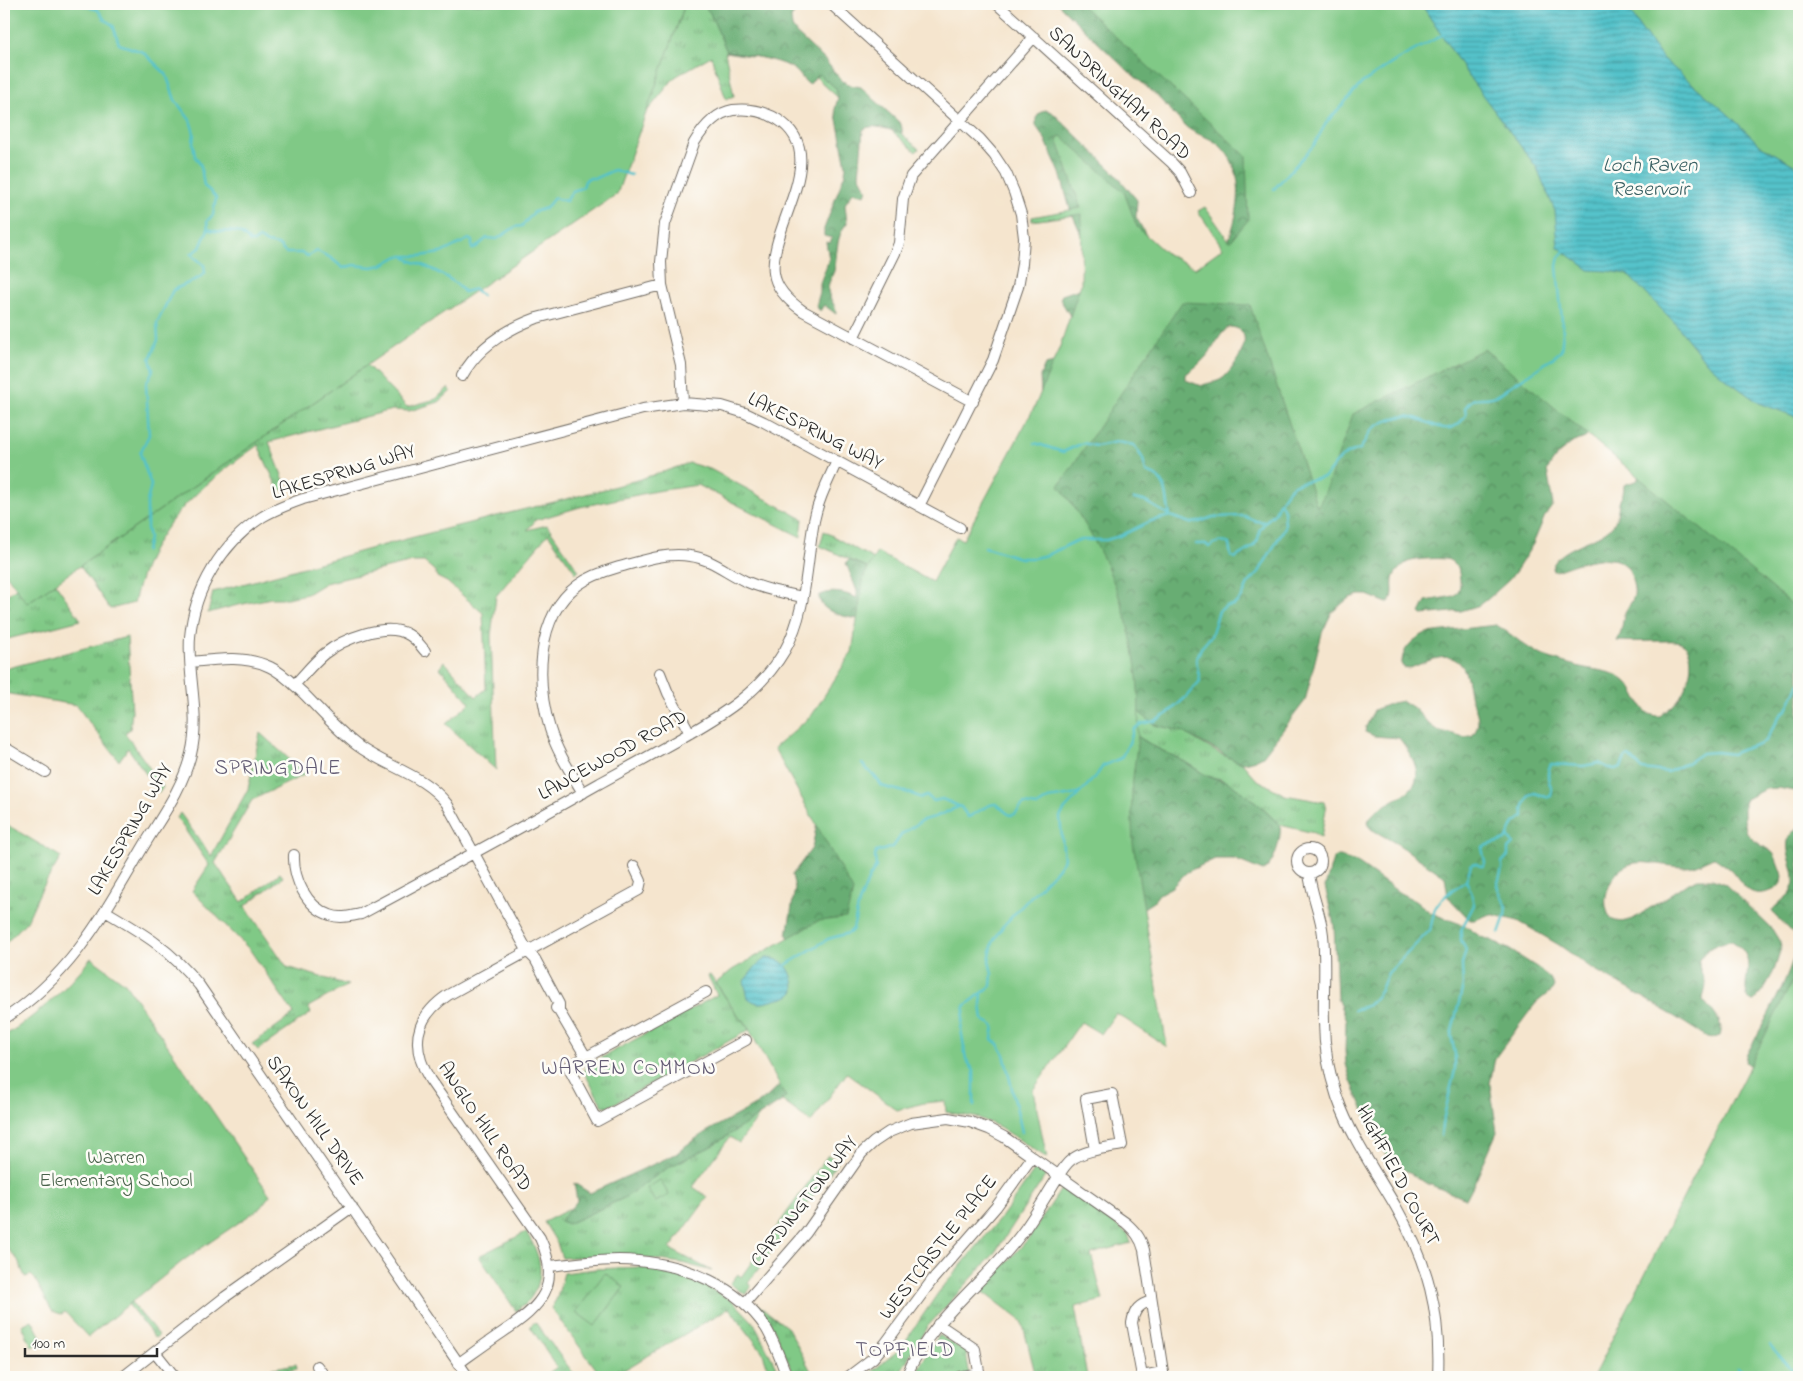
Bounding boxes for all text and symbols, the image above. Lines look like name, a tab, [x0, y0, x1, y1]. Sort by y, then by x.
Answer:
street label: SANDRINGHAM ROAD	[1041, 20, 1197, 168]
water label: Loch Raven Reservoir	[1603, 151, 1698, 205]
street label: LAKESPRING WAY	[742, 385, 888, 479]
street label: LAKESPRING WAY	[269, 437, 419, 509]
street label: LANCEWOOD ROAD	[533, 703, 693, 809]
district label: SPRINGDALE	[214, 754, 342, 784]
street label: LAKESPRING WAY	[81, 758, 181, 902]
street label: SAXON HILL DRIVE	[258, 1050, 370, 1192]
district label: WARREN COMMON	[541, 1054, 717, 1084]
street label: ANGLO HILL ROAD	[430, 1056, 538, 1198]
street label: HIGHFIELD COURT	[1348, 1100, 1446, 1252]
street label: CARDINGTON WAY	[744, 1130, 866, 1274]
park label: Warren Elementary School	[39, 1144, 193, 1196]
street label: WESTCASTLE PLACE	[873, 1169, 1005, 1327]
scale bar	[25, 1326, 158, 1358]
text: 100 m	[32, 1333, 65, 1355]
district label: TOPFIELD	[855, 1336, 955, 1366]

